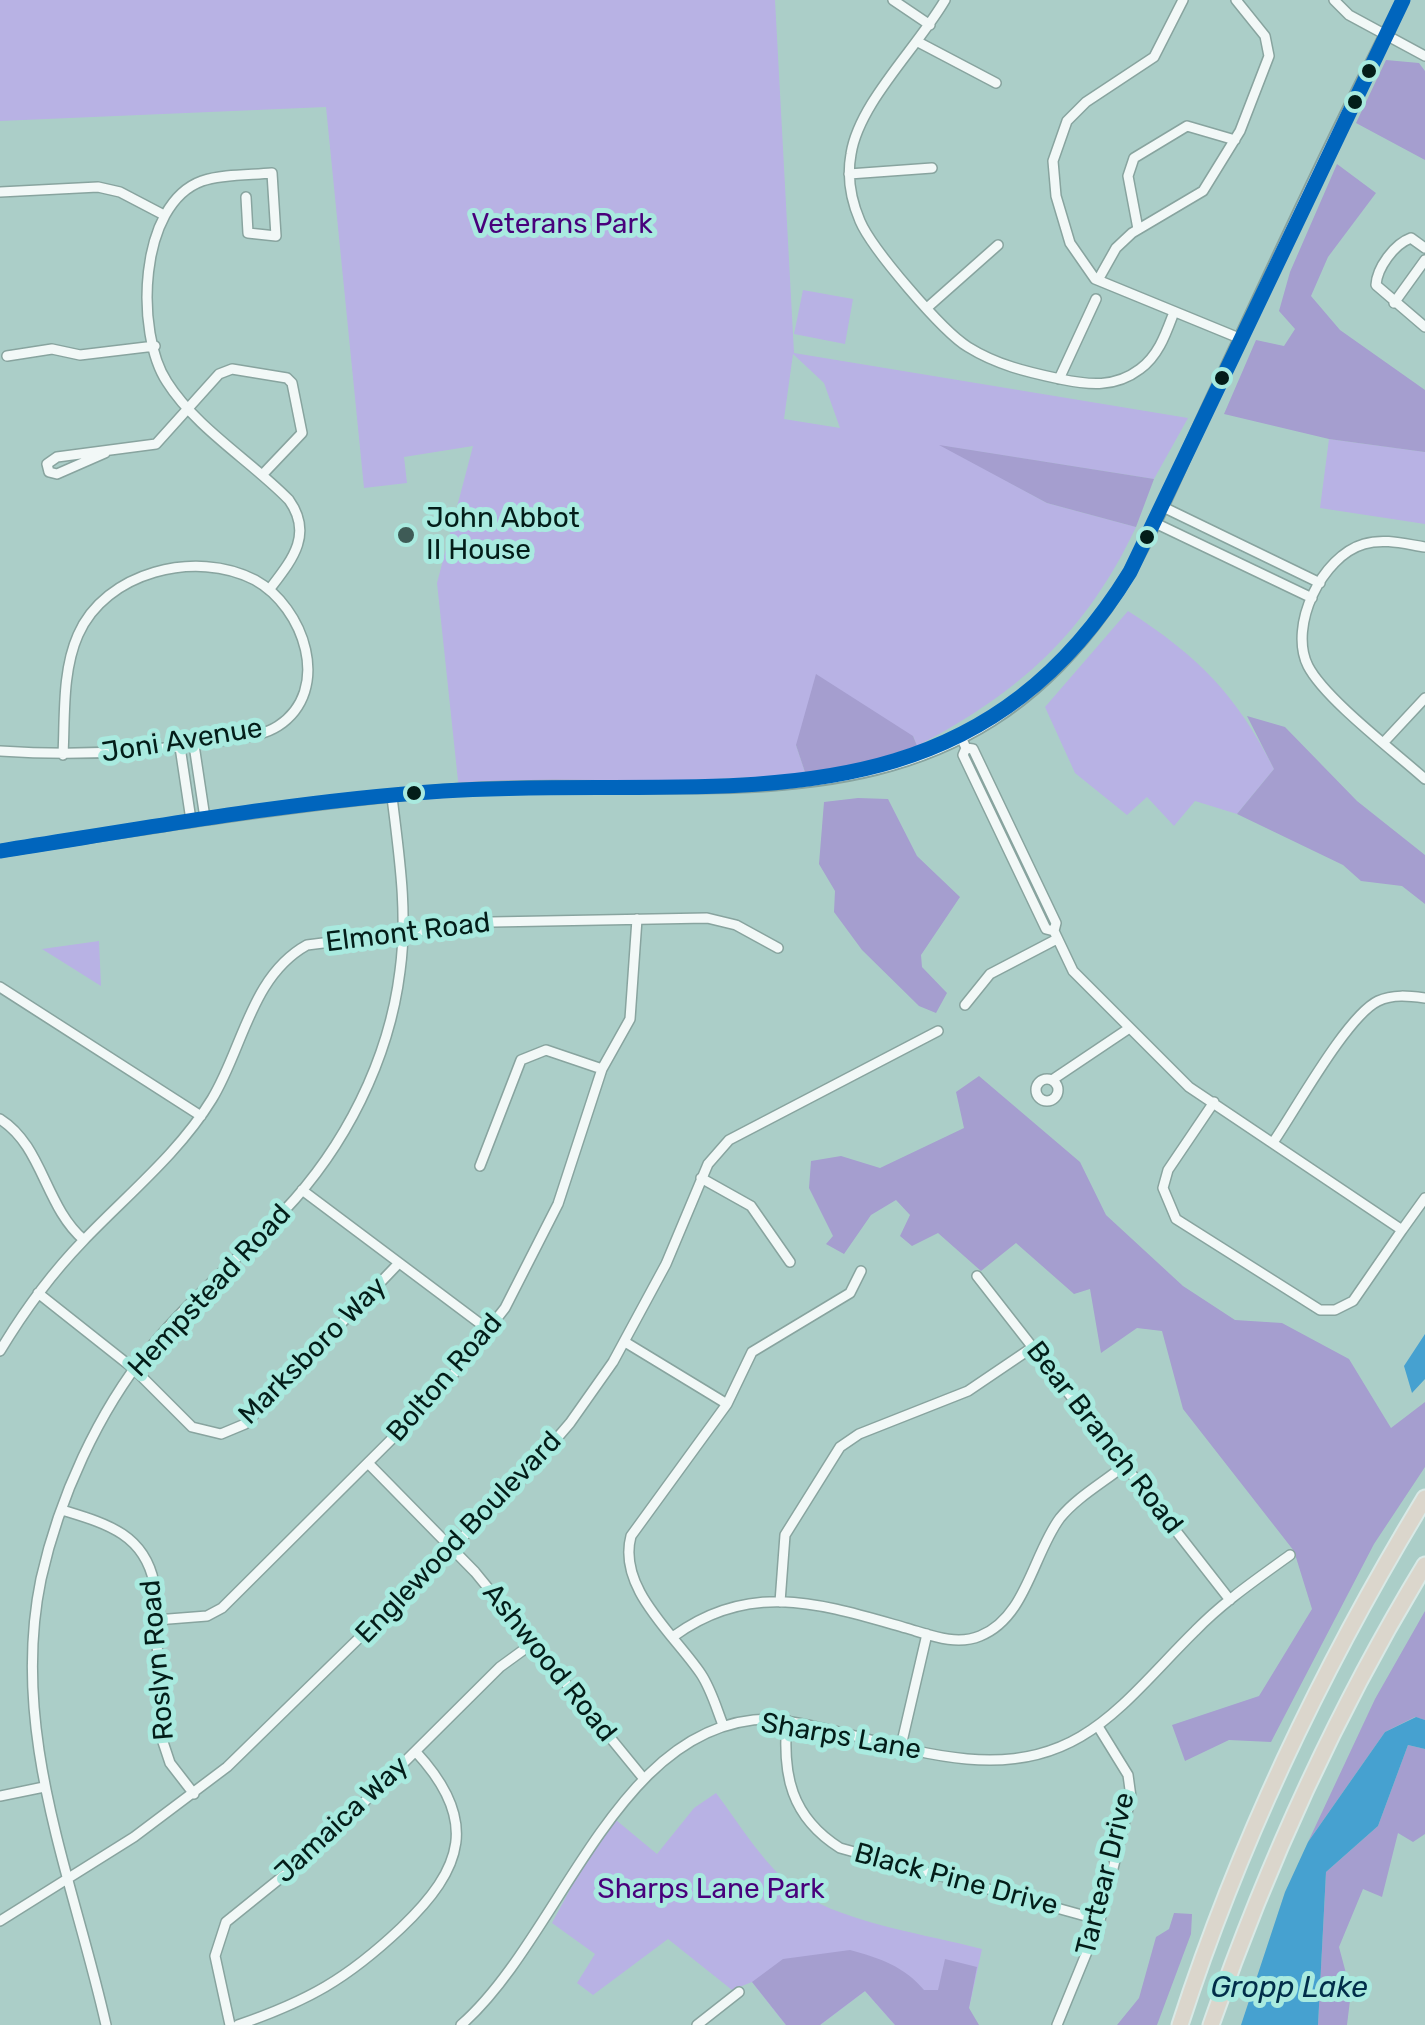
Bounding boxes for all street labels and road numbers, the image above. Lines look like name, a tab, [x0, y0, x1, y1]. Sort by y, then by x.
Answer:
street label: Joni Avenue	[99, 712, 265, 770]
street label: Elmont Road	[324, 906, 492, 960]
street label: Hempstead Road	[122, 1198, 298, 1384]
street label: Marksboro Way	[232, 1270, 394, 1432]
street label: Bolton Road	[380, 1307, 510, 1449]
street label: Bear Branch Road	[1019, 1335, 1189, 1541]
street label: Englewood Boulevard	[349, 1425, 569, 1651]
street label: Ashwood Road	[475, 1577, 623, 1749]
street label: Roslyn Road	[134, 1578, 182, 1742]
street label: Sharps Lane	[758, 1706, 924, 1768]
street label: Jamaica Way	[268, 1750, 416, 1890]
street label: Tartear Drive	[1070, 1789, 1142, 1959]
street label: Black Pine Drive	[851, 1837, 1061, 1923]

